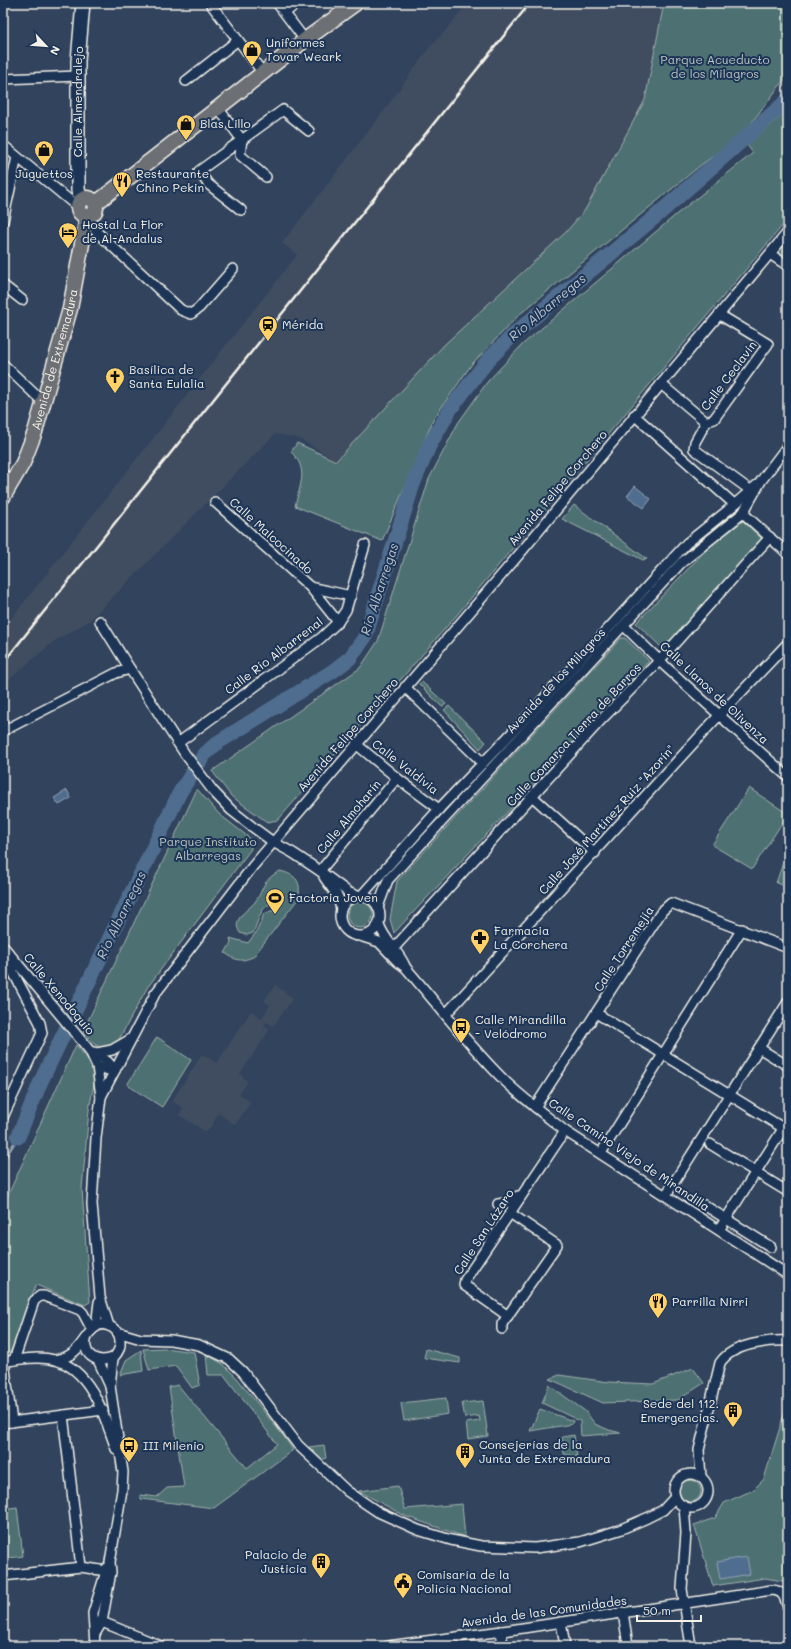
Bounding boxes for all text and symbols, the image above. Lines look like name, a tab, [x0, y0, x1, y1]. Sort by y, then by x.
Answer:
north arrow	[26, 26, 66, 66]
place label: Uniformes Tovar Weark	[266, 34, 341, 64]
shop icon: Uniformes Tovar Weark	[241, 39, 263, 67]
text: N	[47, 44, 64, 58]
street label: Calle Almendralejo	[69, 45, 86, 157]
park label: Parque Acueducto de los Milagros	[660, 51, 770, 81]
shop icon: Blas Lillo	[175, 113, 197, 141]
place label: Blas Lillo	[200, 115, 251, 131]
shop icon: Juguettos	[33, 139, 55, 167]
place label: Juguettos	[15, 165, 73, 181]
place label: Restaurante Chino Pekin	[136, 165, 209, 195]
restaurant icon: Restaurante Chino Pekin	[111, 170, 133, 198]
place label: Hostal La Flor de Al-Andalus	[82, 216, 164, 246]
hotel icon: Hostal La Flor de Al-Andalus	[57, 221, 79, 249]
water label: Río Albarregas	[504, 269, 589, 344]
street label: Avenida de Extremadura	[27, 287, 81, 431]
station icon: Mérida	[257, 314, 279, 342]
place label: Mérida	[282, 316, 324, 332]
street label: Calle Ceclavín	[697, 337, 760, 414]
place label: Basílica de Santa Eulalia	[129, 361, 205, 391]
church icon: Basílica de Santa Eulalia	[104, 366, 126, 394]
street label: Avenida Felipe Corchero	[504, 426, 610, 548]
street label: Calle Malcocinado	[227, 493, 317, 577]
water label: Río Albarregas	[356, 541, 401, 637]
street label: Calle Río Albarrenal	[221, 613, 326, 697]
street label: Avenida de los Milagros	[502, 624, 608, 736]
street label: Calle Llanos de Olivenza	[657, 638, 773, 747]
street label: Calle Comarca Tierra de Barros	[502, 659, 644, 809]
street label: Avenida Felipe Corchero	[293, 674, 401, 795]
street label: Calle Valdivia	[369, 735, 442, 797]
street label: Calle José Martínez Ruiz "Azorín"	[535, 741, 678, 898]
street label: Calle Almoharín	[313, 776, 384, 857]
park label: Parque Instituto Albarregas	[159, 833, 257, 863]
water label: Río Albarregas	[92, 868, 149, 962]
sports icon: Factoria Joven	[264, 887, 286, 915]
place label: Factoria Joven	[289, 889, 378, 905]
street label: Calle Torremejía	[590, 903, 657, 994]
place label: Farmacia La Corchera	[494, 922, 568, 952]
pharmacy icon: Farmacia La Corchera	[469, 927, 491, 955]
street label: Calle Xenodoquio	[21, 949, 99, 1038]
place label: Calle Mirandilla - Velódromo	[475, 1011, 567, 1041]
bus stop icon: Calle Mirandilla - Velódromo	[450, 1016, 472, 1044]
street label: Calle Camino Viejo de Mirandilla	[546, 1094, 713, 1214]
street label: Calle San Lázaro	[449, 1186, 517, 1277]
restaurant icon: Parrilla Nirri	[647, 1291, 669, 1319]
place label: Parrilla Nirri	[672, 1293, 748, 1309]
place label: Sede del 112. Emergencias.	[640, 1395, 719, 1425]
building icon: Sede del 112. Emergencias.	[722, 1400, 744, 1428]
bus stop icon: III Milenio	[118, 1435, 140, 1463]
place label: Consejerías de la Junta de Extremadura	[479, 1436, 611, 1466]
place label: III Milenio	[143, 1437, 204, 1453]
building icon: Consejerías de la Junta de Extremadura	[454, 1441, 476, 1469]
place label: Palacio de Justicia	[245, 1546, 307, 1576]
building icon: Palacio de Justicia	[310, 1551, 332, 1579]
place label: Comisaría de la Policía Nacional	[417, 1566, 512, 1596]
public building icon: Comisaría de la Policía Nacional	[392, 1571, 414, 1599]
street label: Avenida de las Comunidades	[460, 1591, 628, 1631]
scale bar	[637, 1597, 701, 1623]
text: 50 m	[643, 1602, 671, 1618]

